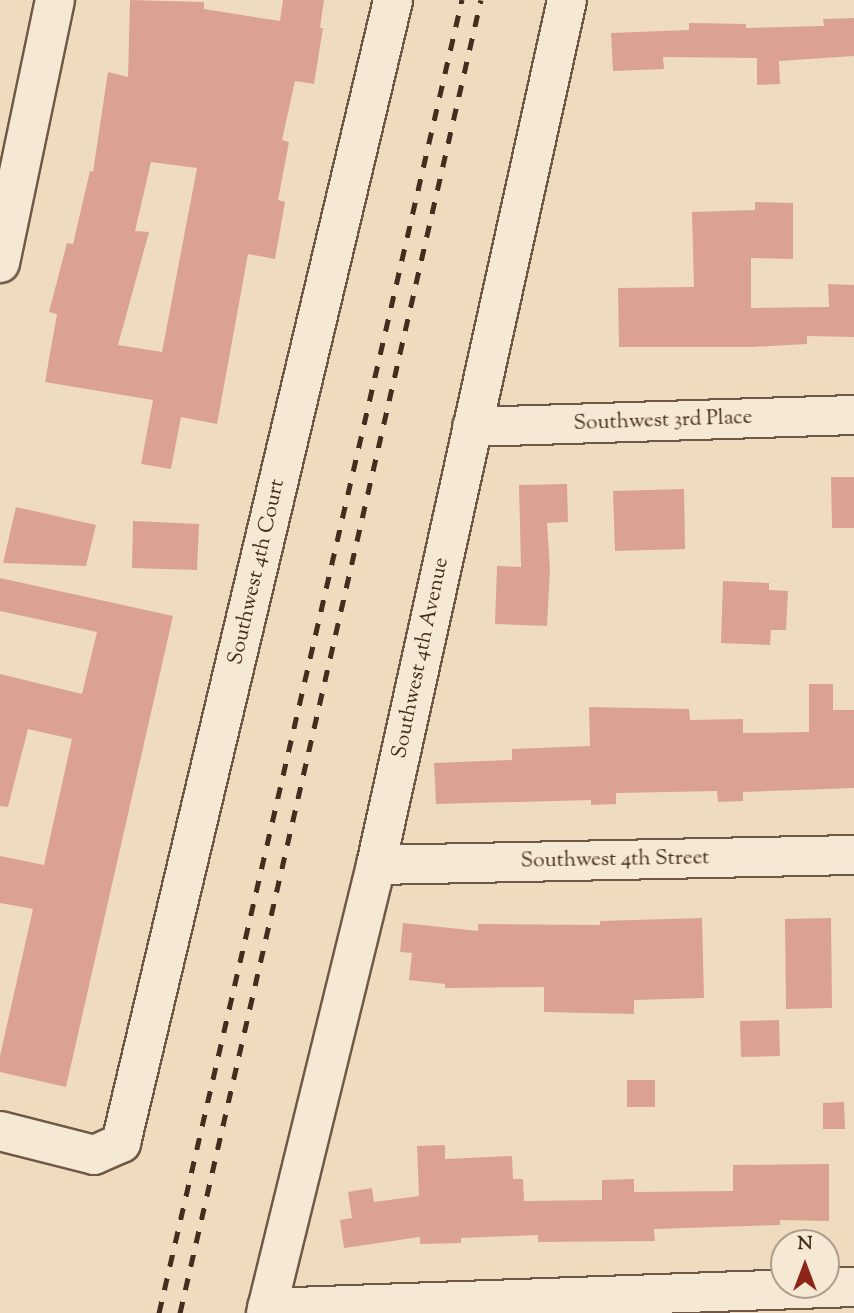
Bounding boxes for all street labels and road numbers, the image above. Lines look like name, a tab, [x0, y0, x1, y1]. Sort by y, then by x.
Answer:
street label: Southwest 3rd Place	[573, 405, 753, 437]
street label: Southwest 4th Court	[223, 477, 291, 667]
street label: Southwest 4th Avenue	[387, 555, 455, 761]
street label: Southwest 4th Street	[520, 846, 710, 874]

